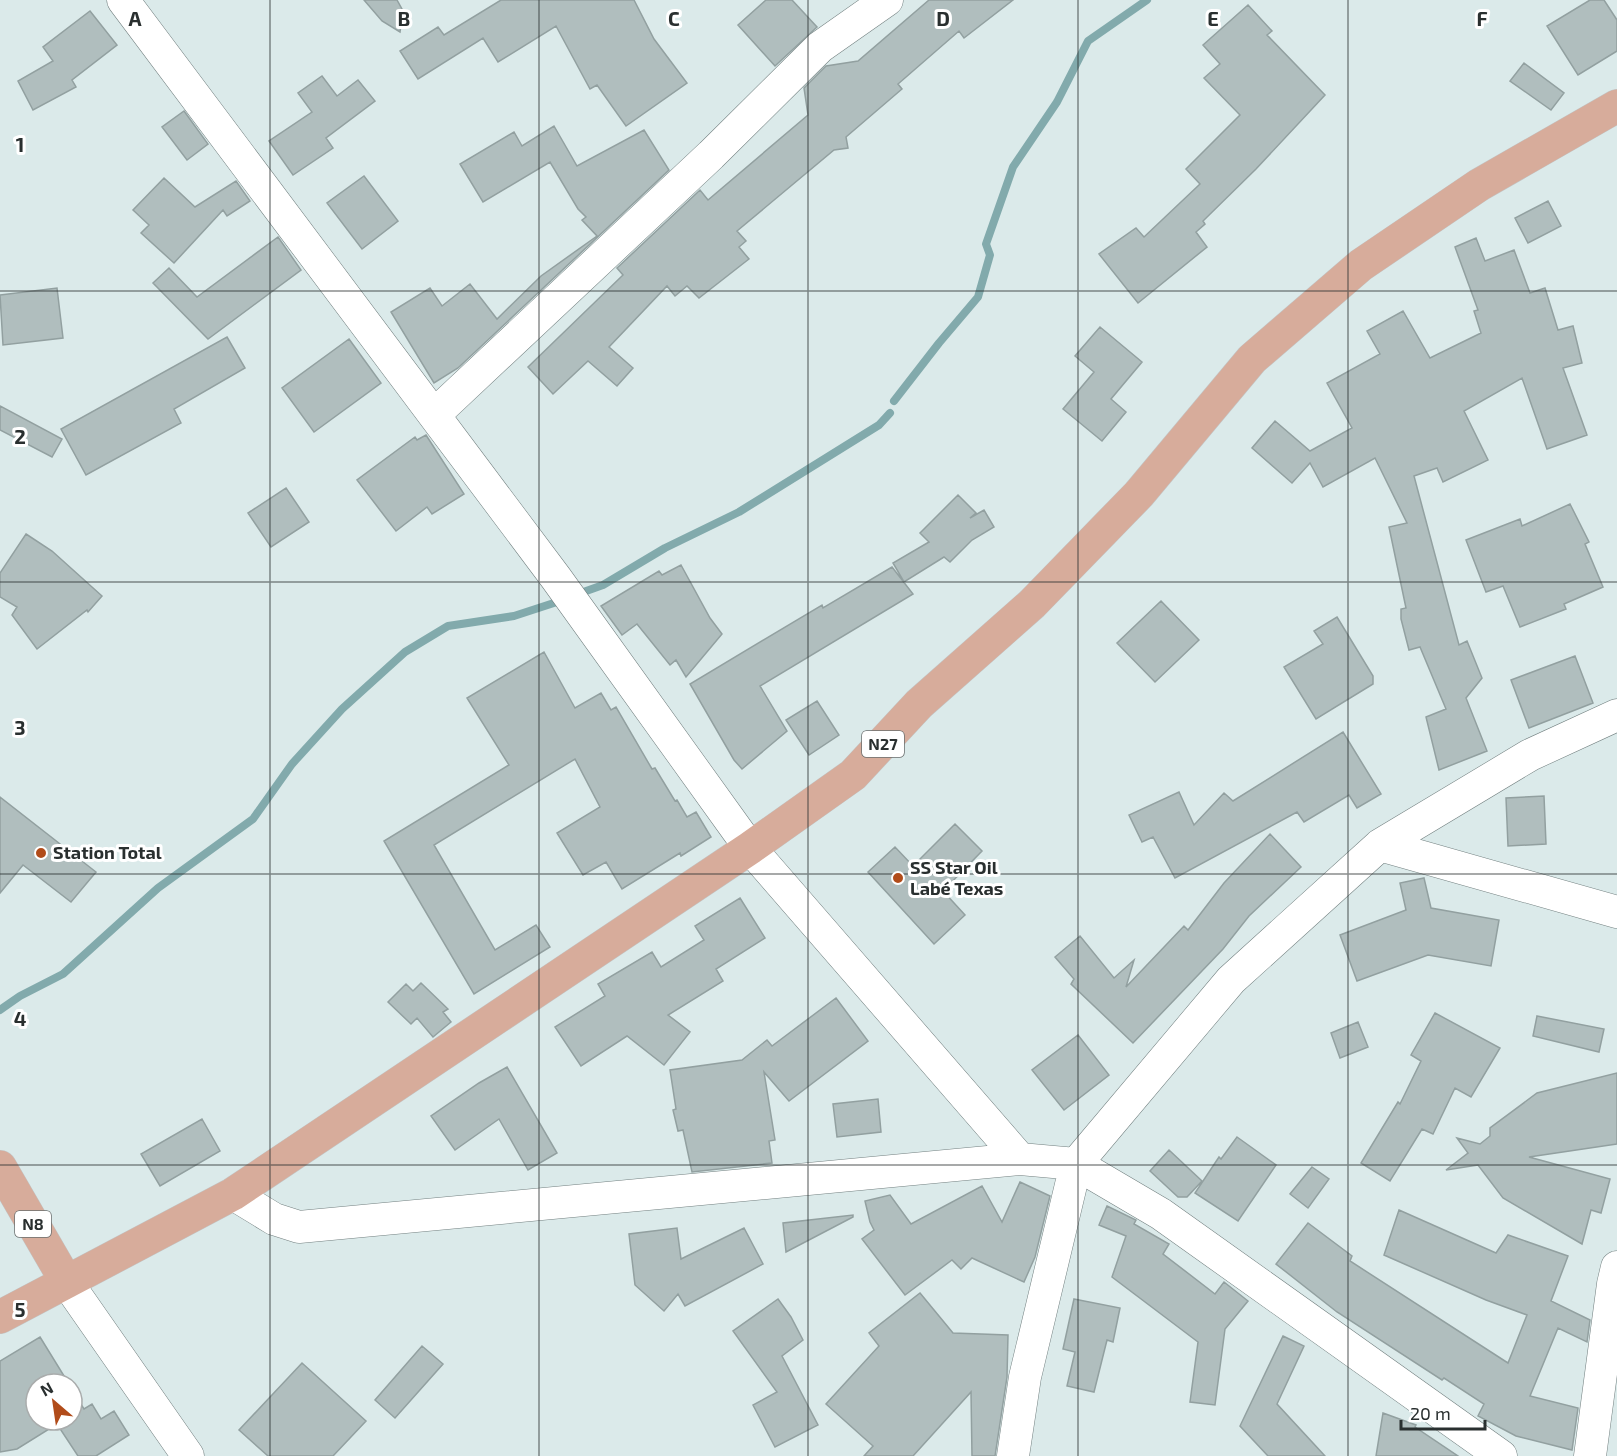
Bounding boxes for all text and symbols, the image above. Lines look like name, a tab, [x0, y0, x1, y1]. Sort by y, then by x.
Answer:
text: A	[128, 6, 142, 30]
text: B	[398, 6, 410, 30]
text: C	[668, 6, 680, 30]
text: D	[936, 6, 950, 30]
text: E	[1207, 6, 1219, 30]
text: F	[1476, 6, 1488, 30]
text: 1	[16, 132, 24, 156]
text: 2	[14, 424, 26, 448]
text: 3	[14, 715, 26, 739]
road number: N27	[862, 731, 904, 757]
place label: Station Total	[53, 841, 162, 863]
marker: Station Total	[34, 846, 48, 860]
place label: SS Star Oil Labé Texas	[910, 856, 1003, 899]
marker: SS Star Oil Labé Texas	[891, 871, 905, 885]
text: 4	[14, 1006, 27, 1030]
road number: N8	[15, 1211, 51, 1237]
text: 5	[14, 1297, 26, 1321]
north arrow	[24, 1372, 84, 1432]
text: N	[37, 1377, 56, 1400]
scale bar	[1401, 1393, 1485, 1431]
text: 20 m	[1410, 1402, 1451, 1424]

